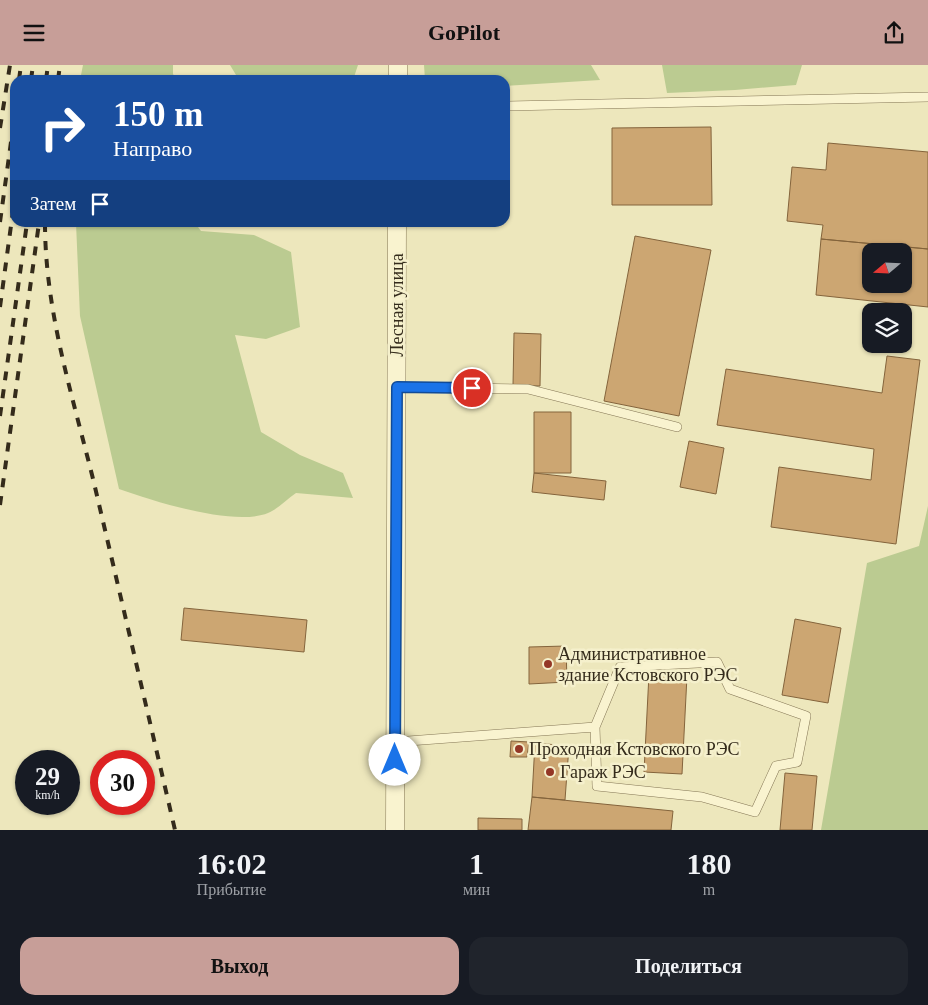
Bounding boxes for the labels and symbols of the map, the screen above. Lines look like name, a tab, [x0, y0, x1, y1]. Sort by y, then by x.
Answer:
north arrow	[862, 243, 912, 293]
street label: Лесная улица	[387, 253, 407, 357]
pin	[451, 367, 493, 409]
place label: Административное здание Кстовского РЭС	[558, 644, 737, 685]
marker: Административное здание Кстовского РЭС	[542, 658, 554, 670]
position arrow	[368, 733, 420, 785]
place label: Проходная Кстовского РЭС	[529, 739, 740, 759]
marker: Проходная Кстовского РЭС	[513, 743, 525, 755]
speed limit sign: 30	[90, 750, 155, 815]
place label: Гараж РЭС	[560, 762, 646, 782]
marker: Гараж РЭС	[544, 766, 556, 778]

